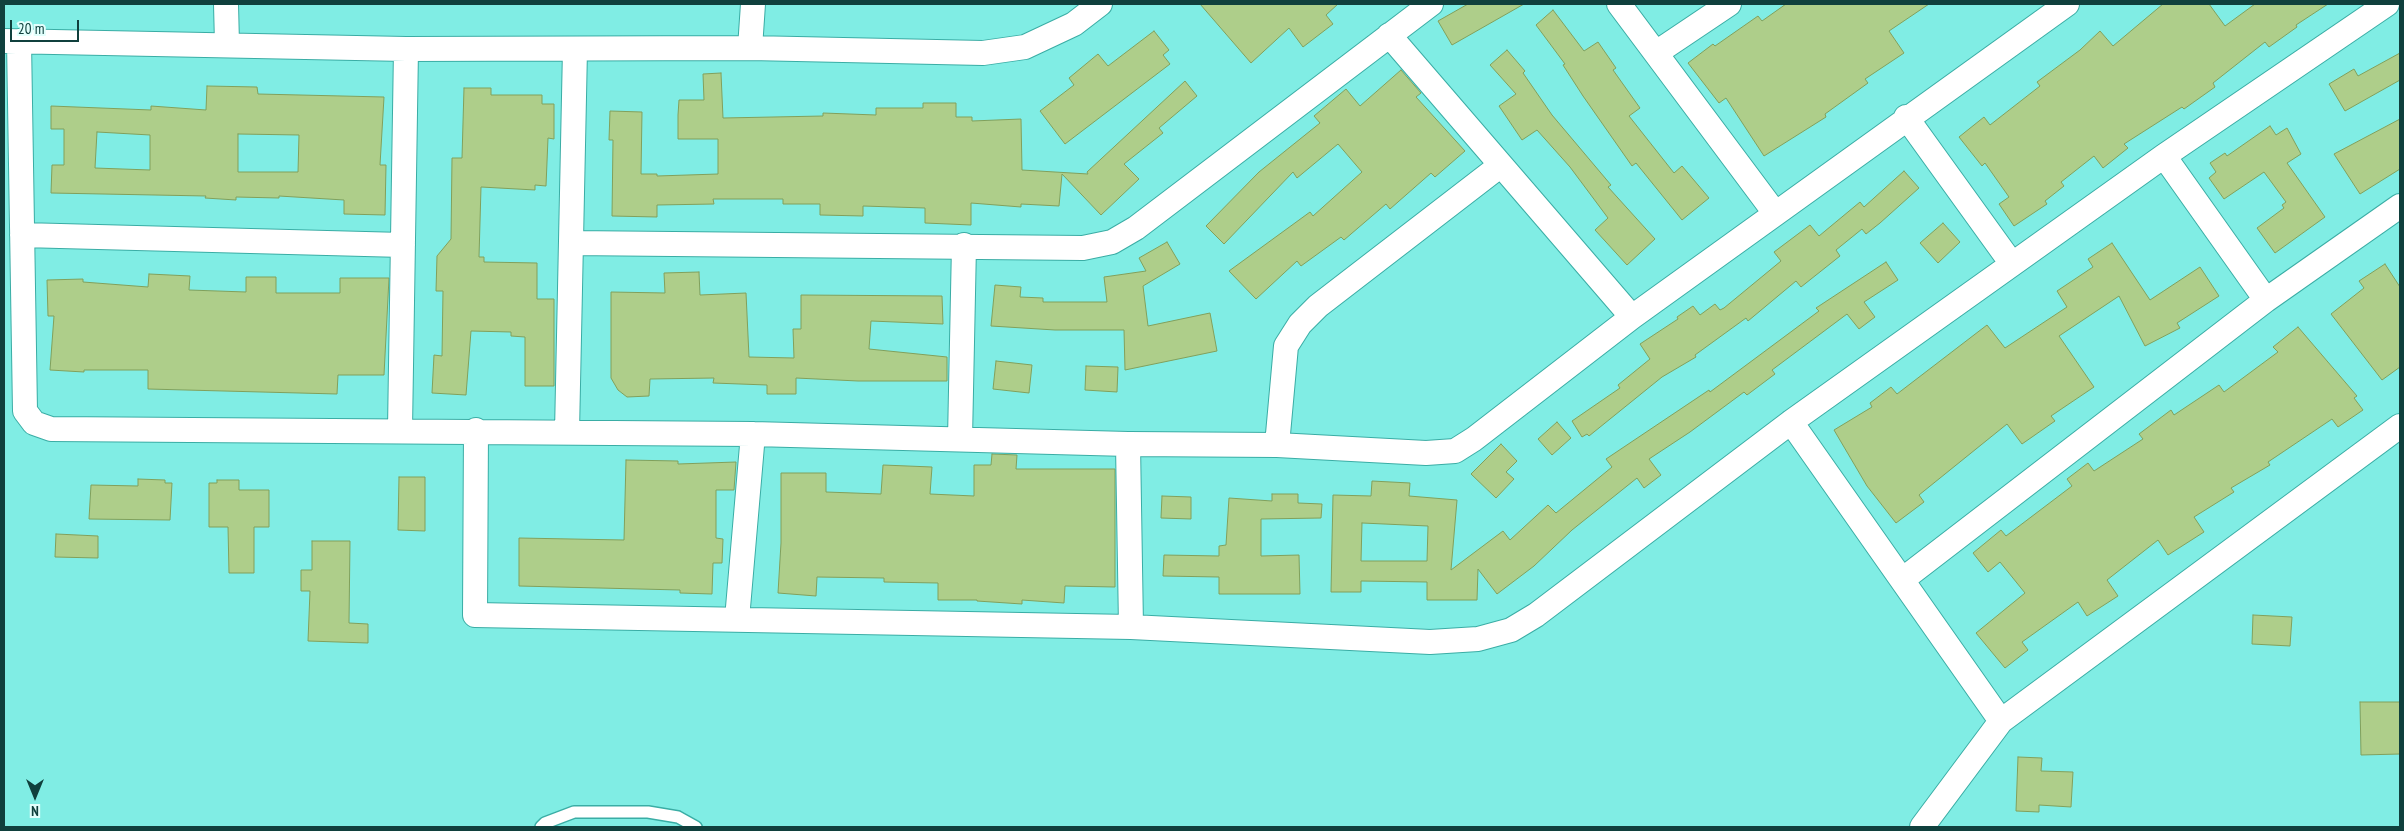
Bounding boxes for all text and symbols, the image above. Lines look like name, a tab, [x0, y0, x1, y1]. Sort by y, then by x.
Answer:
scale bar	[12, 10, 81, 42]
text: 20 m	[18, 19, 44, 38]
north arrow	[10, 771, 60, 821]
text: N	[31, 802, 39, 820]

